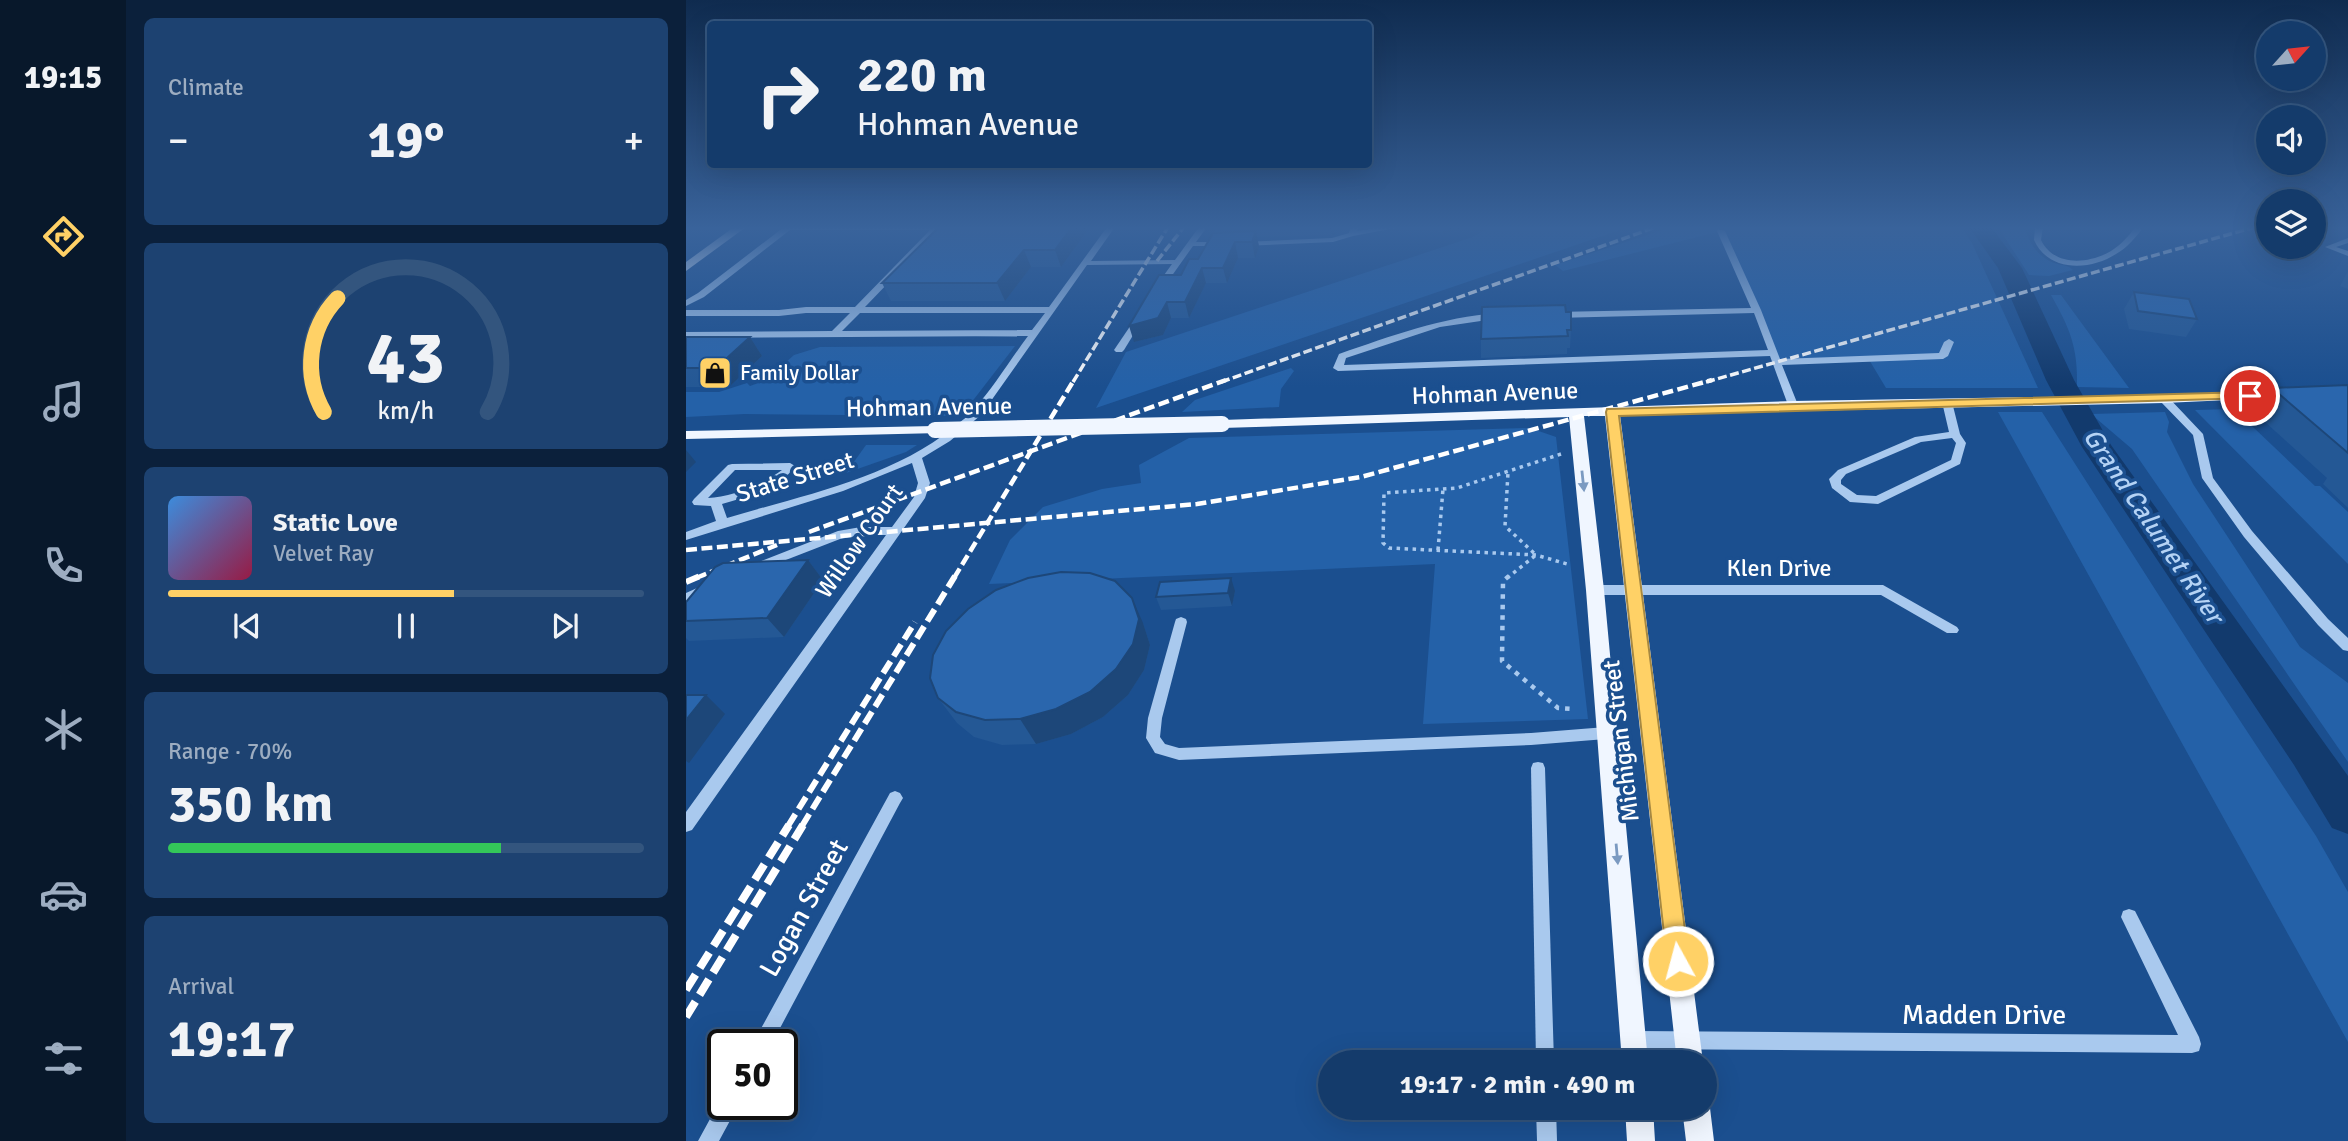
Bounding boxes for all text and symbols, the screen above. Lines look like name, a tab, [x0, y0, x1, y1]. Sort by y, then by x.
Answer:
north arrow	[2256, 21, 2326, 91]
map controls	[2256, 21, 2326, 259]
text: 220 m	[857, 45, 987, 105]
icon: right	[742, 49, 833, 140]
text: 19:15	[24, 58, 102, 97]
text: Climate	[168, 73, 244, 102]
text: Hohman Avenue	[857, 105, 1079, 144]
button: sound	[2256, 105, 2326, 175]
text: 19°	[368, 108, 444, 172]
text: −	[168, 117, 189, 164]
text: +	[623, 117, 644, 164]
button: layers	[2256, 189, 2326, 259]
icon: directions	[39, 212, 88, 261]
text: 43	[367, 314, 445, 403]
shop icon: Family Dollar	[696, 354, 734, 392]
place label: Family Dollar	[740, 360, 859, 386]
pin	[2220, 366, 2280, 426]
street label: Hohman Avenue	[1411, 375, 1579, 411]
icon: music	[39, 377, 88, 426]
icon: arrive	[2231, 377, 2269, 415]
street label: Hohman Avenue	[846, 391, 1012, 423]
text: km/h	[378, 395, 434, 426]
water label: Grand Calumet River	[2076, 422, 2232, 632]
street label: State Street	[732, 445, 858, 509]
one-way arrow	[1578, 471, 1589, 493]
street label: Willow Court	[809, 478, 909, 604]
text: Static Love	[273, 507, 398, 539]
text: Velvet Ray	[273, 539, 374, 568]
icon: phone	[39, 541, 88, 590]
street label: Klen Drive	[1726, 553, 1832, 583]
icon: previous	[228, 607, 266, 645]
icon: pause	[387, 607, 425, 645]
icon: next	[546, 607, 584, 645]
street label: Michigan Street	[1596, 659, 1646, 823]
icon: climate	[39, 705, 88, 754]
text: Range · 70%	[168, 737, 292, 766]
text: 350 km	[168, 772, 333, 836]
street label: Logan Street	[752, 833, 856, 983]
one-way arrow	[1611, 844, 1622, 866]
icon: car	[39, 870, 88, 919]
position arrow	[1641, 924, 1715, 998]
text: Arrival	[168, 972, 234, 1001]
street label: Madden Drive	[1902, 998, 2066, 1032]
text: 19:17	[168, 1007, 296, 1071]
speed limit sign: 50	[707, 1029, 798, 1120]
icon: filters	[39, 1034, 88, 1083]
text: 19:17 · 2 min · 490 m	[1400, 1069, 1635, 1101]

